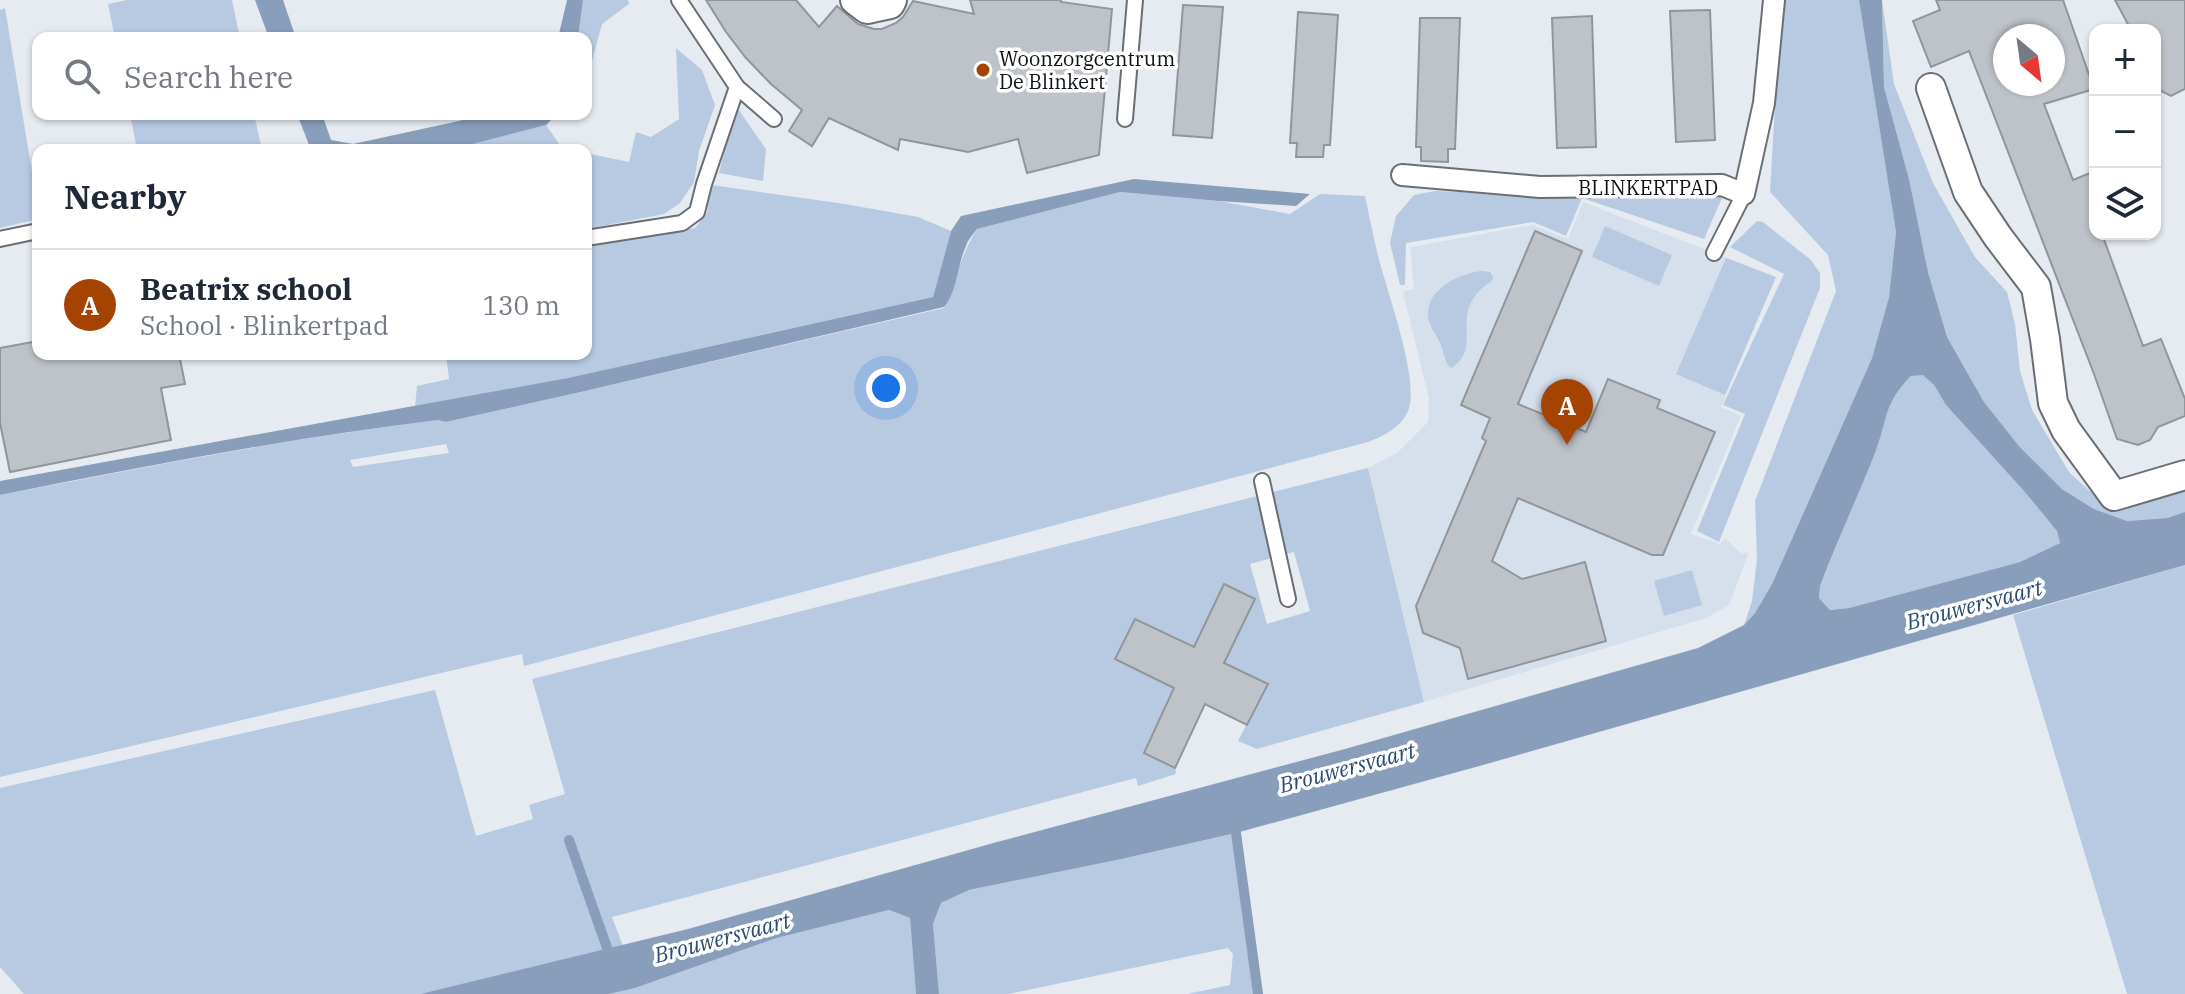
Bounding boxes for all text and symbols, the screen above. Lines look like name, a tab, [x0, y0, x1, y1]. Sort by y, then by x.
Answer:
north arrow	[1993, 24, 2065, 96]
map controls	[2089, 24, 2161, 240]
button: +	[2089, 24, 2161, 96]
search box	[32, 32, 592, 120]
place label: Woonzorgcentrum De Blinkert	[999, 45, 1175, 95]
icon: search	[60, 54, 104, 98]
text: Search here	[124, 57, 293, 96]
marker: Woonzorgcentrum De Blinkert	[974, 61, 992, 79]
button: −	[2089, 96, 2161, 168]
button: layers	[2089, 168, 2161, 240]
text: Nearby	[64, 174, 186, 218]
street label: BLINKERTPAD	[1578, 174, 1718, 201]
text: Beatrix school	[140, 269, 352, 308]
text: A	[81, 288, 99, 322]
text: 130 m	[482, 288, 560, 322]
text: School · Blinkertpad	[140, 308, 389, 342]
your location	[866, 368, 906, 408]
pin: A	[1541, 379, 1593, 445]
water label: Brouwersvaart	[1902, 572, 2046, 636]
water label: Brouwersvaart	[1275, 735, 1419, 799]
water label: Brouwersvaart	[650, 905, 794, 969]

